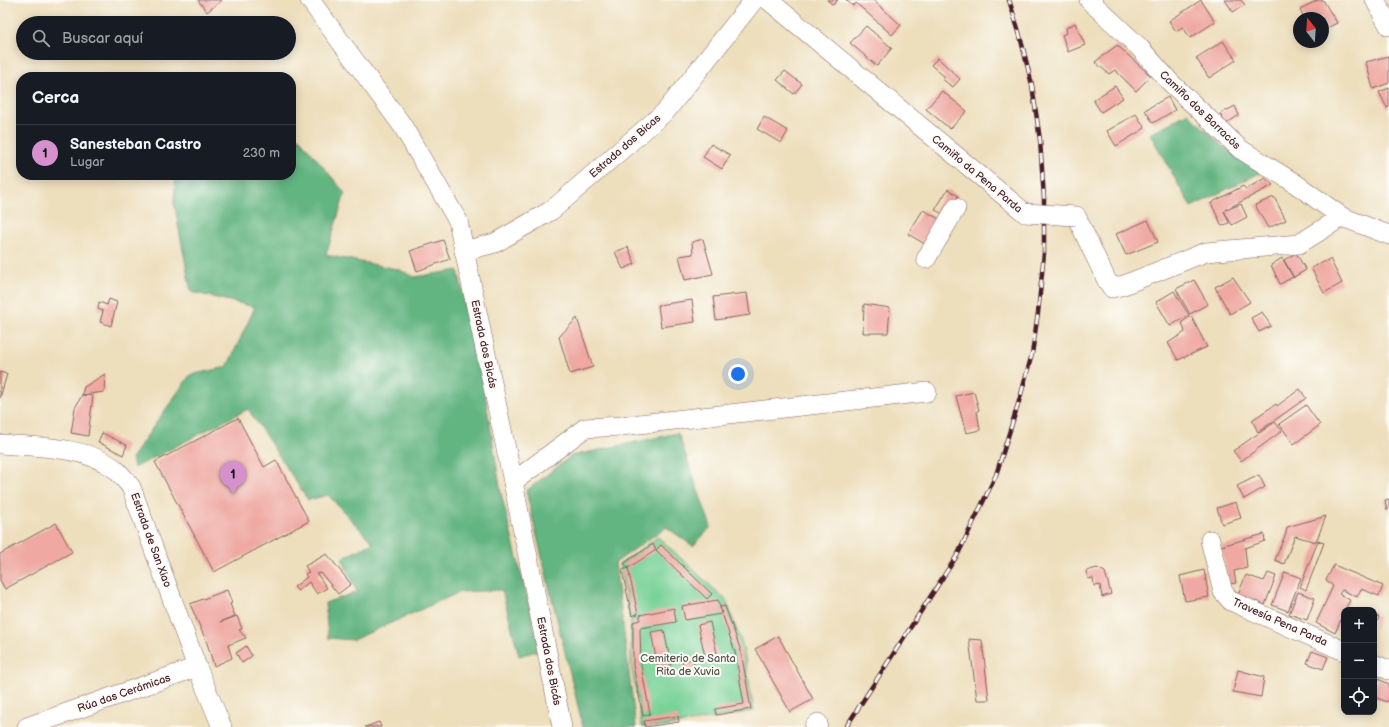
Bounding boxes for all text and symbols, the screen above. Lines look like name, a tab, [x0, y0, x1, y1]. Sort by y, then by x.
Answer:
north arrow	[1293, 12, 1329, 48]
search box	[16, 16, 296, 60]
icon: search	[30, 27, 52, 49]
text: Buscar aquí	[62, 29, 143, 48]
street label: Camiño dos Barracós	[1157, 68, 1244, 152]
text: Cerca	[32, 88, 79, 108]
street label: Estrada dos Bicas	[587, 111, 664, 180]
street label: Camiño da Pena Parda	[929, 132, 1025, 216]
text: Sanesteban Castro	[70, 135, 201, 154]
text: 1	[42, 145, 48, 161]
text: 230 m	[243, 145, 280, 161]
text: Lugar	[70, 154, 104, 170]
street label: Estrada dos Bicás	[468, 299, 500, 390]
your location	[728, 364, 748, 384]
pin: 1	[220, 461, 246, 494]
street label: Estrada de San Xiao	[128, 491, 174, 589]
street label: Travesía Pena Parda	[1231, 595, 1329, 649]
map controls	[1341, 607, 1377, 715]
button: +	[1341, 607, 1377, 643]
street label: Estrada dos Bicás	[534, 616, 564, 707]
button: −	[1341, 643, 1377, 679]
park label: Cemiterio de Santa Rita de Xuvia	[640, 652, 736, 678]
street label: Rúa das Cerámicas	[76, 671, 173, 715]
button: locate	[1341, 679, 1377, 715]

